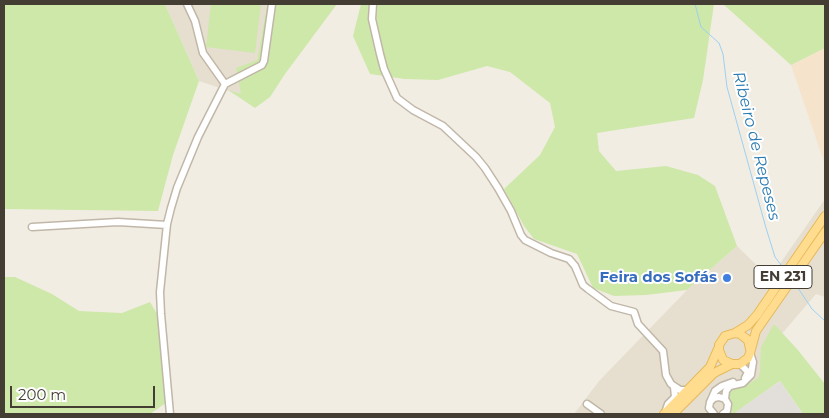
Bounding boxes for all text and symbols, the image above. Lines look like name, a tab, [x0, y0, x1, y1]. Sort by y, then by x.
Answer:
water label: Ribeiro de Repeses	[728, 70, 784, 222]
road number: EN 231	[754, 266, 812, 288]
place label: Feira dos Sofás	[600, 269, 717, 287]
marker: Feira dos Sofás	[721, 272, 733, 284]
scale bar	[12, 376, 158, 408]
text: 200 m	[18, 385, 66, 404]

